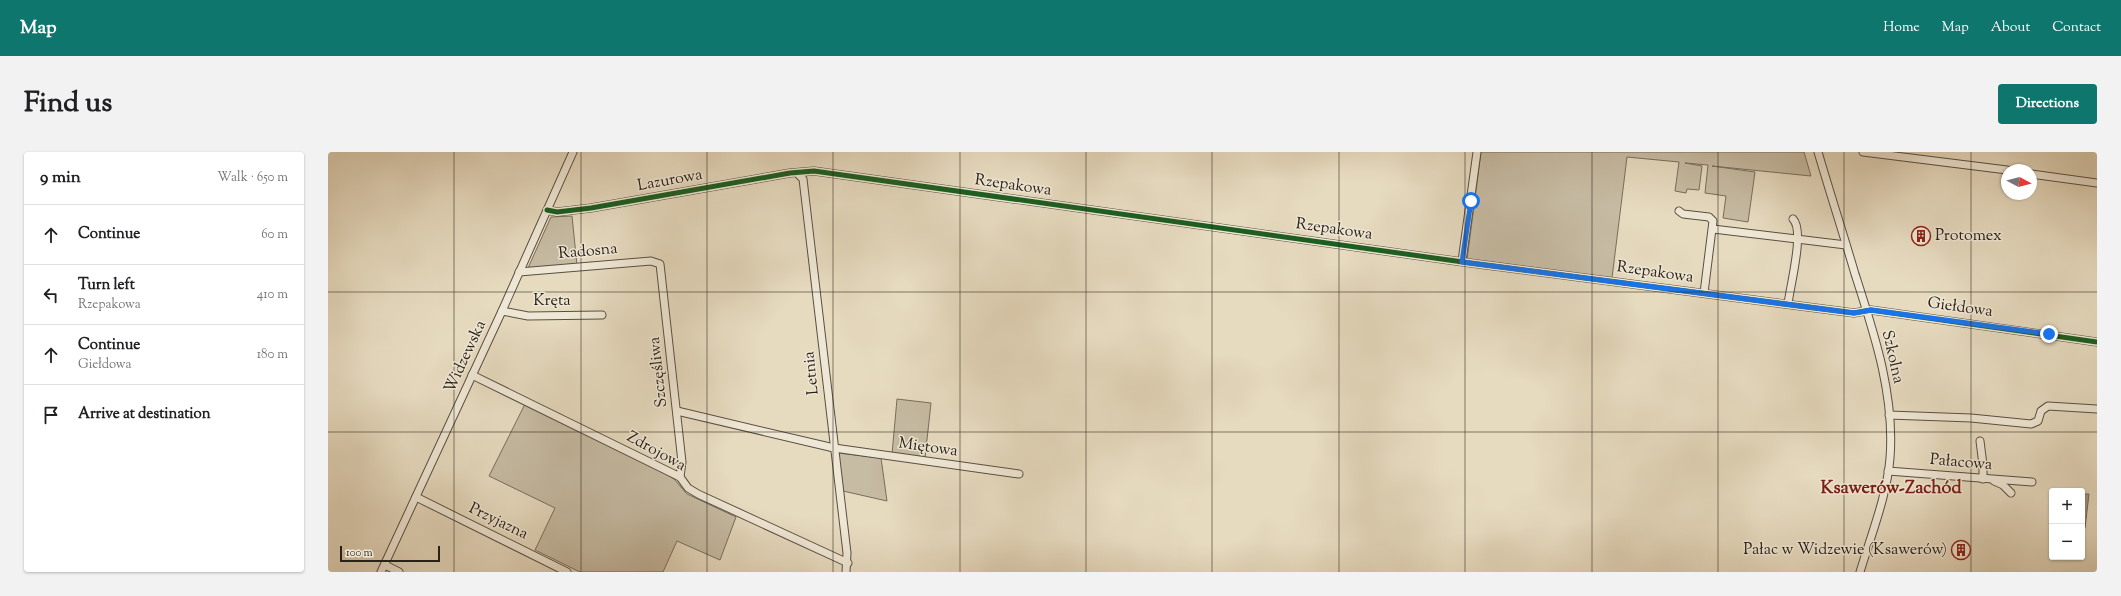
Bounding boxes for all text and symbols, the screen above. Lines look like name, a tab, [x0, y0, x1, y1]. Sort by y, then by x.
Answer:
text: Map	[20, 15, 57, 42]
text: Home	[1883, 18, 1920, 38]
text: Map	[1942, 18, 1969, 38]
text: About	[1991, 18, 2030, 38]
text: Contact	[2052, 18, 2101, 38]
text: Find us	[24, 84, 112, 124]
button: Directions	[1998, 84, 2097, 124]
street label: Lazurowa	[636, 164, 705, 198]
north arrow	[2001, 164, 2037, 200]
text: 9 min	[40, 166, 81, 190]
text: Walk · 650 m	[217, 169, 288, 187]
street label: Rzepakowa	[973, 169, 1053, 203]
route start	[1462, 192, 1480, 210]
street label: Rzepakowa	[1294, 213, 1374, 247]
icon: ahead	[40, 224, 62, 246]
text: Continue	[78, 224, 140, 245]
building icon: Protomex	[1910, 225, 1932, 247]
place label: Protomex	[1935, 225, 2002, 248]
text: 60 m	[261, 226, 288, 244]
street label: Radosna	[557, 238, 619, 266]
street label: Rzepakowa	[1615, 256, 1695, 290]
text: Turn left	[78, 275, 135, 296]
icon: left	[40, 284, 62, 306]
text: 410 m	[257, 286, 288, 304]
street label: Kręta	[533, 290, 571, 313]
street label: Giełdowa	[1926, 292, 1995, 324]
text: Rzepakowa	[78, 296, 141, 314]
street label: Widzewska	[439, 316, 493, 397]
route end	[2040, 325, 2058, 343]
street label: Szkolna	[1875, 328, 1909, 386]
text: Continue	[78, 335, 140, 356]
street label: Szczęśliwa	[644, 335, 674, 408]
icon: ahead	[40, 344, 62, 366]
text: 180 m	[257, 346, 288, 364]
street label: Letnia	[798, 349, 826, 396]
text: Giełdowa	[78, 356, 131, 374]
icon: arrive	[40, 404, 62, 426]
text: Arrive at destination	[78, 404, 211, 425]
street label: Zdrojowa	[622, 426, 690, 478]
street label: Miętowa	[897, 432, 960, 464]
street label: Pałacowa	[1929, 449, 1994, 477]
district label: Ksawerów-Zachód	[1820, 476, 1962, 502]
map controls	[2049, 488, 2085, 560]
button: +	[2049, 488, 2085, 524]
street label: Przyjazna	[464, 498, 532, 547]
button: −	[2049, 524, 2085, 560]
place label: Pałac w Widzewie (Ksawerów)	[1743, 539, 1947, 562]
building icon: Pałac w Widzewie (Ksawerów)	[1950, 539, 1972, 561]
scale bar	[340, 544, 440, 563]
text: 100 m	[346, 545, 373, 561]

